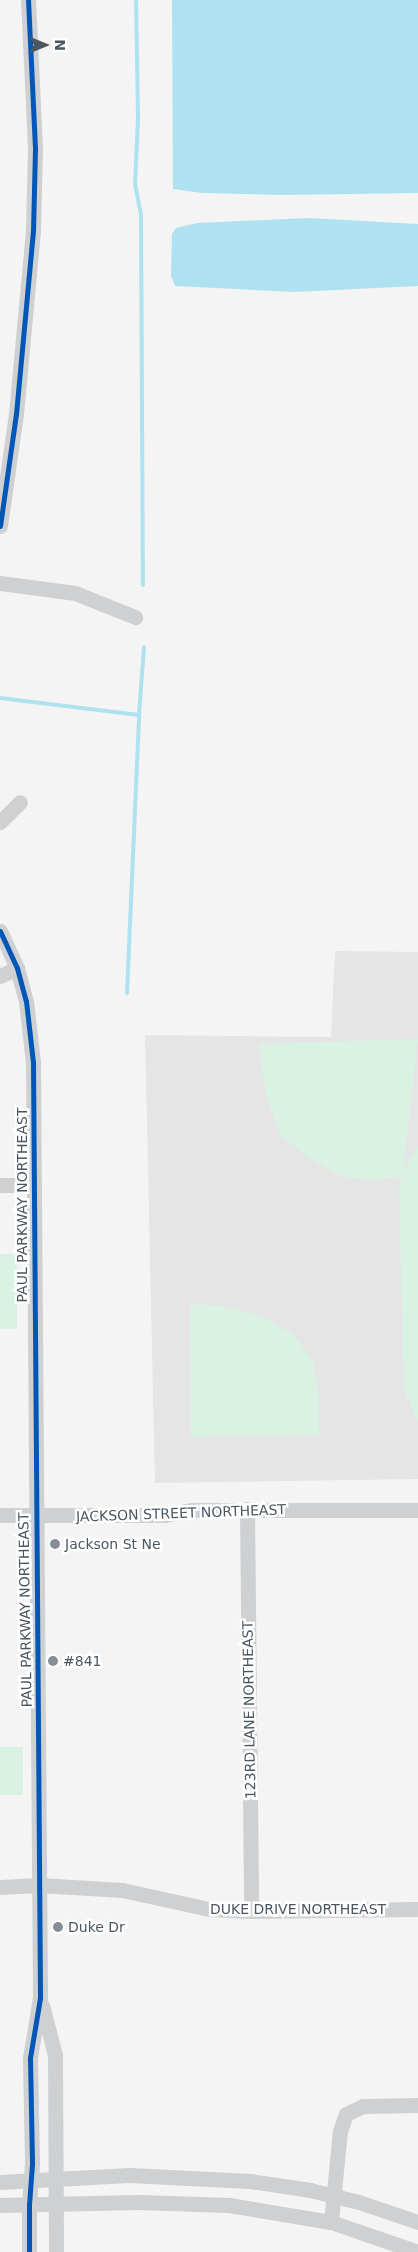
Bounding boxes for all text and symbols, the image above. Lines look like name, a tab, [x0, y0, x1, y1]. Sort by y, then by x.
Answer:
north arrow	[20, 20, 70, 70]
text: N	[52, 39, 68, 51]
street label: PAUL PARKWAY NORTHEAST	[14, 1108, 30, 1302]
street label: JACKSON STREET NORTHEAST	[76, 1501, 286, 1525]
street label: PAUL PARKWAY NORTHEAST	[15, 1512, 35, 1708]
place label: Jackson St Ne	[65, 1536, 161, 1552]
marker: Jackson St Ne	[49, 1538, 61, 1550]
street label: 123RD LANE NORTHEAST	[239, 1621, 259, 1799]
place label: #841	[63, 1653, 101, 1669]
marker: #841	[47, 1655, 59, 1667]
street label: DUKE DRIVE NORTHEAST	[210, 1901, 386, 1917]
place label: Duke Dr	[68, 1919, 125, 1935]
marker: Duke Dr	[52, 1921, 64, 1933]

